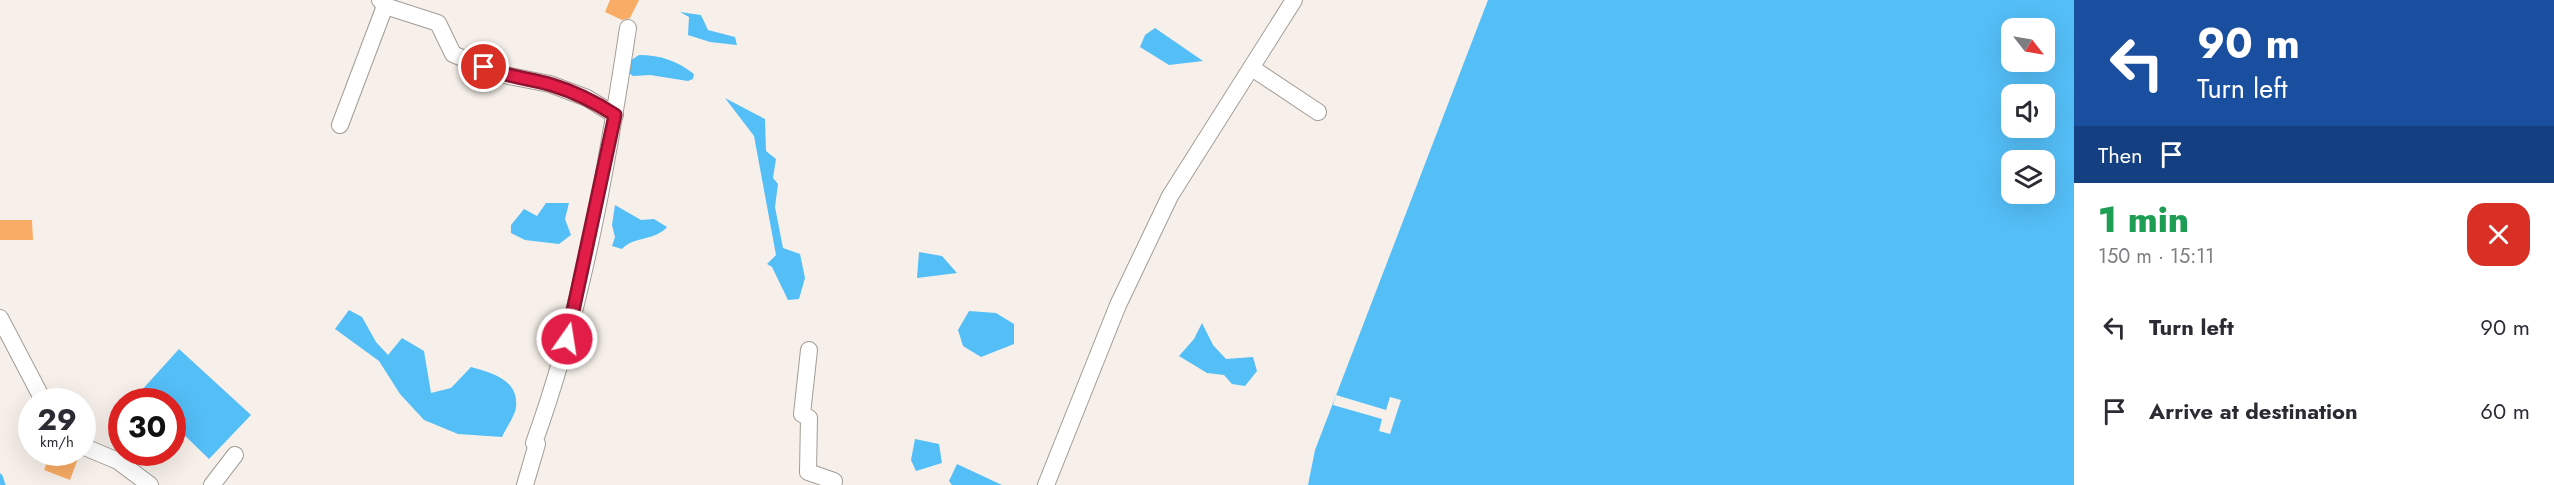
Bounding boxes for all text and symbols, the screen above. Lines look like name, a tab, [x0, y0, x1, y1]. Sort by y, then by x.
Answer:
text: 90 m	[2197, 13, 2300, 74]
north arrow	[2001, 18, 2055, 72]
map controls	[2001, 18, 2055, 204]
icon: left	[2098, 24, 2176, 102]
pin	[458, 41, 509, 92]
icon: arrive	[467, 50, 500, 83]
text: Turn left	[2197, 69, 2287, 108]
button: sound	[2001, 84, 2055, 138]
icon: arrive	[2155, 138, 2188, 171]
text: Then	[2098, 139, 2143, 171]
button: layers	[2001, 150, 2055, 204]
text: 1 min	[2098, 193, 2189, 245]
button: close	[2467, 203, 2530, 266]
text: 150 m · 15:11	[2098, 242, 2214, 271]
position arrow	[535, 307, 599, 371]
icon: left	[2098, 311, 2131, 344]
text: Turn left	[2149, 311, 2234, 343]
text: 90 m	[2480, 311, 2530, 343]
speed limit sign: 30	[108, 388, 186, 466]
icon: arrive	[2098, 395, 2131, 428]
text: Arrive at destination	[2149, 395, 2358, 427]
text: 60 m	[2480, 395, 2530, 427]
text: 29	[37, 398, 77, 441]
text: km/h	[40, 431, 74, 453]

